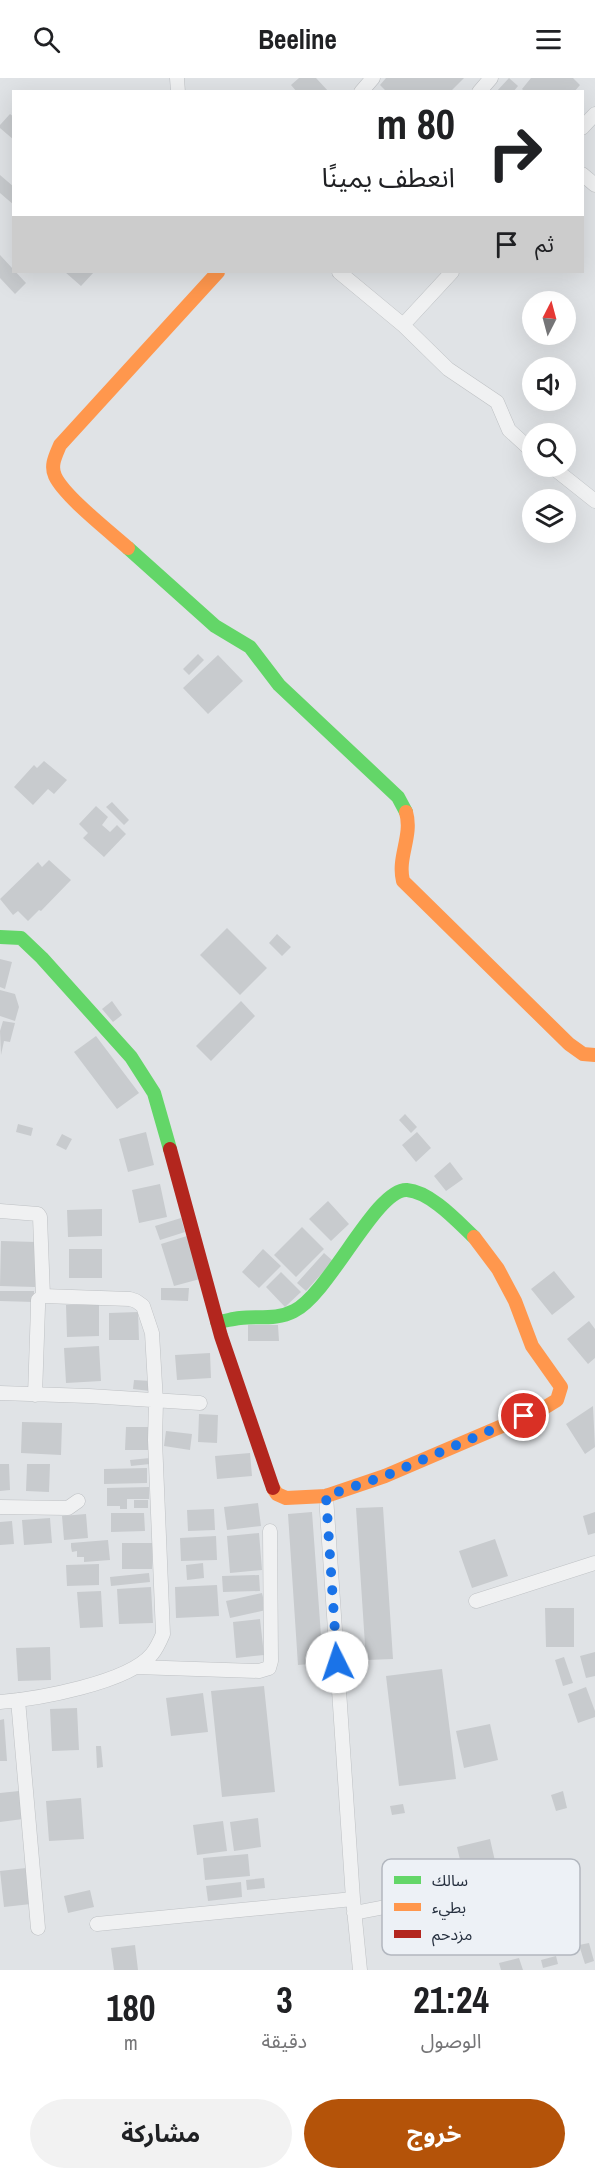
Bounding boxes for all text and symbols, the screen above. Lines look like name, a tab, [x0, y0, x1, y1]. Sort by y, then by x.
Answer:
text: Beeline	[258, 21, 337, 57]
icon: search	[30, 23, 63, 56]
icon: menu	[532, 23, 565, 56]
text: 80 m	[376, 96, 455, 152]
icon: right	[476, 114, 554, 192]
text: انعطف يمينًا	[321, 159, 455, 195]
icon: arrive	[490, 228, 523, 261]
text: ثم	[535, 229, 554, 259]
north arrow	[522, 291, 576, 345]
map controls	[522, 291, 576, 543]
button: sound	[522, 357, 576, 411]
button: search	[522, 423, 576, 477]
button: layers	[522, 489, 576, 543]
pin	[498, 1390, 549, 1441]
icon: arrive	[507, 1399, 540, 1432]
position arrow	[305, 1630, 369, 1694]
legend	[382, 1859, 580, 1955]
text: سالك	[432, 1869, 468, 1891]
text: بطيء	[432, 1896, 466, 1920]
text: مزدحم	[432, 1923, 472, 1947]
text: 3	[276, 1976, 293, 2024]
text: 21:24	[413, 1976, 489, 2024]
text: 180	[106, 1984, 155, 2032]
text: دقيقة	[262, 2027, 307, 2054]
text: الوصول	[421, 2027, 481, 2054]
text: m	[124, 2029, 138, 2056]
button: مشاركة	[30, 2099, 292, 2168]
button: خروج	[304, 2099, 565, 2168]

